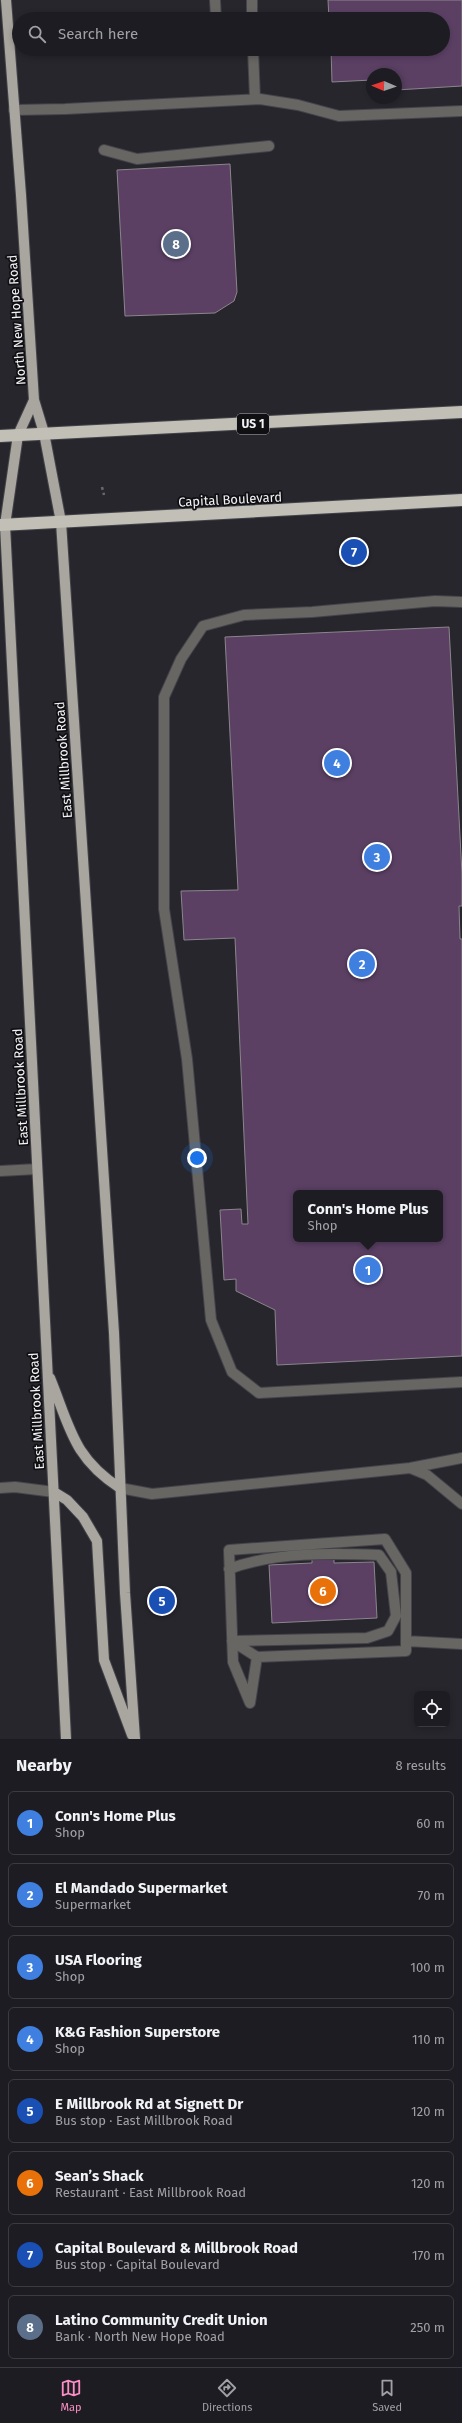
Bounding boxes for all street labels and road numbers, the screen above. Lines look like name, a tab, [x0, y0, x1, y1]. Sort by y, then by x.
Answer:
street label: North New Hope Road	[4, 254, 29, 386]
road number: US 1	[237, 414, 269, 434]
street label: Capital Boulevard	[178, 489, 282, 510]
street label: East Millbrook Road	[52, 701, 75, 819]
street label: East Millbrook Road	[10, 1028, 31, 1146]
street label: East Millbrook Road	[26, 1352, 47, 1470]

